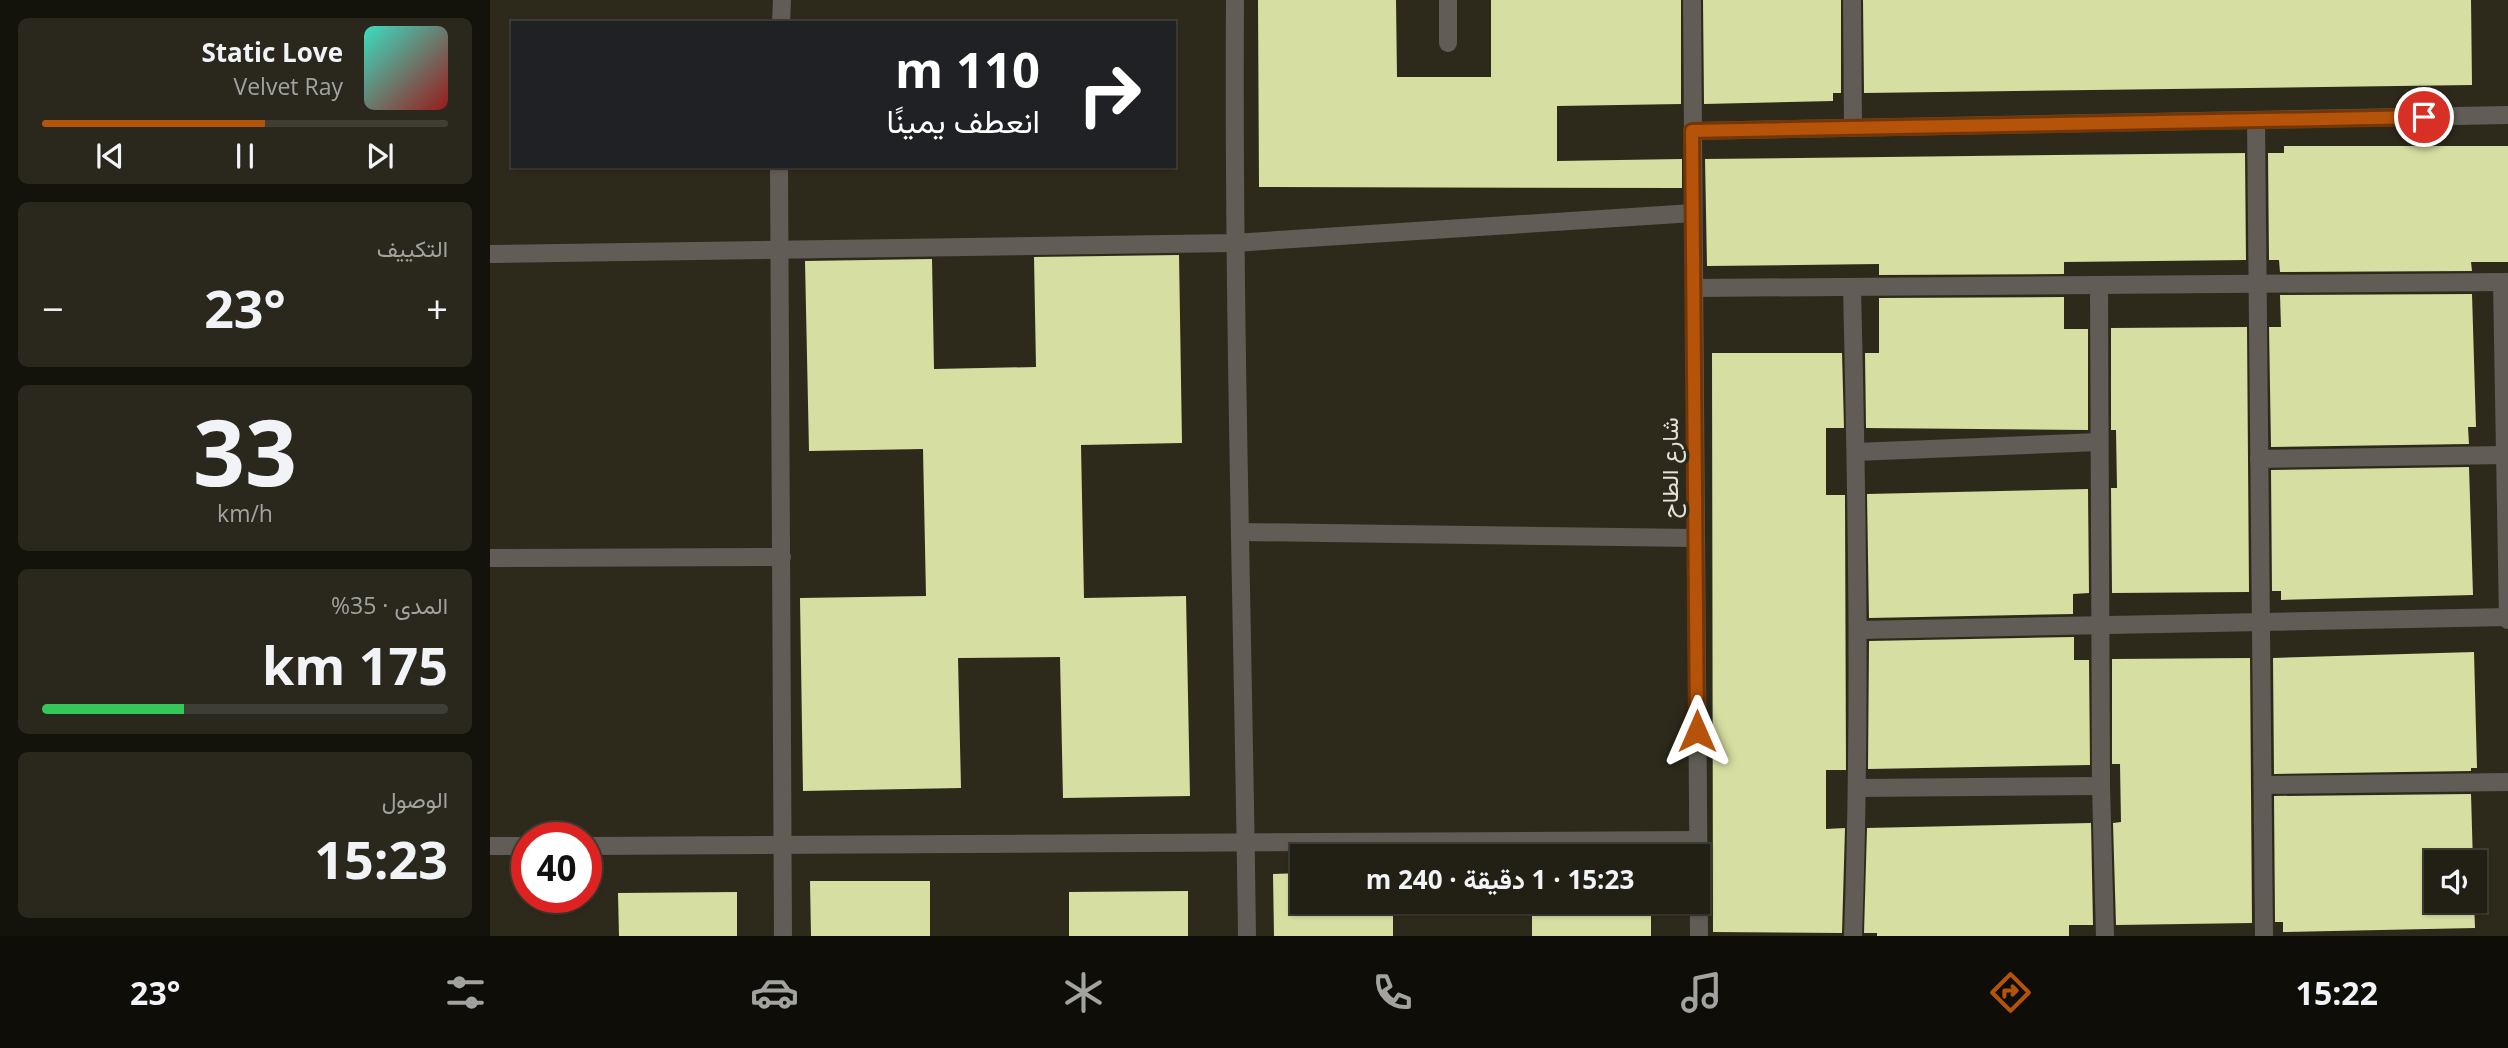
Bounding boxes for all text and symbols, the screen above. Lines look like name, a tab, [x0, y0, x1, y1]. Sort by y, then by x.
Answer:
text: Static Love	[201, 34, 343, 70]
text: 110 m	[895, 36, 1040, 102]
icon: right	[1064, 49, 1155, 140]
text: Velvet Ray	[233, 70, 343, 102]
pin	[2394, 87, 2454, 147]
icon: arrive	[2405, 98, 2443, 136]
text: انعطف يمينًا	[886, 99, 1040, 142]
icon: previous	[91, 137, 129, 175]
icon: pause	[226, 137, 264, 175]
icon: next	[361, 137, 399, 175]
text: التكييف	[377, 232, 448, 264]
text: 23°	[204, 272, 286, 343]
text: −	[42, 282, 64, 334]
text: +	[426, 282, 448, 334]
text: 33	[193, 389, 297, 513]
street label: شارع الطاح	[1653, 417, 1686, 519]
text: km/h	[217, 497, 273, 529]
text: المدى · 35%	[331, 589, 448, 621]
text: 175 km	[262, 629, 448, 700]
position arrow	[1660, 694, 1734, 768]
text: الوصول	[382, 783, 448, 815]
speed limit sign: 40	[511, 822, 602, 913]
text: 15:23	[314, 823, 448, 894]
map controls	[2424, 850, 2487, 913]
button: sound	[2424, 850, 2487, 913]
text: 15:23 · 1 دقيقة · 240 m	[1366, 861, 1634, 897]
icon: filters	[441, 968, 490, 1017]
icon: car	[750, 968, 799, 1017]
icon: climate	[1059, 968, 1108, 1017]
icon: phone	[1368, 968, 1417, 1017]
icon: music	[1677, 968, 1726, 1017]
icon: directions	[1986, 968, 2035, 1017]
text: 23°	[130, 971, 180, 1014]
text: 15:22	[2296, 971, 2378, 1014]

